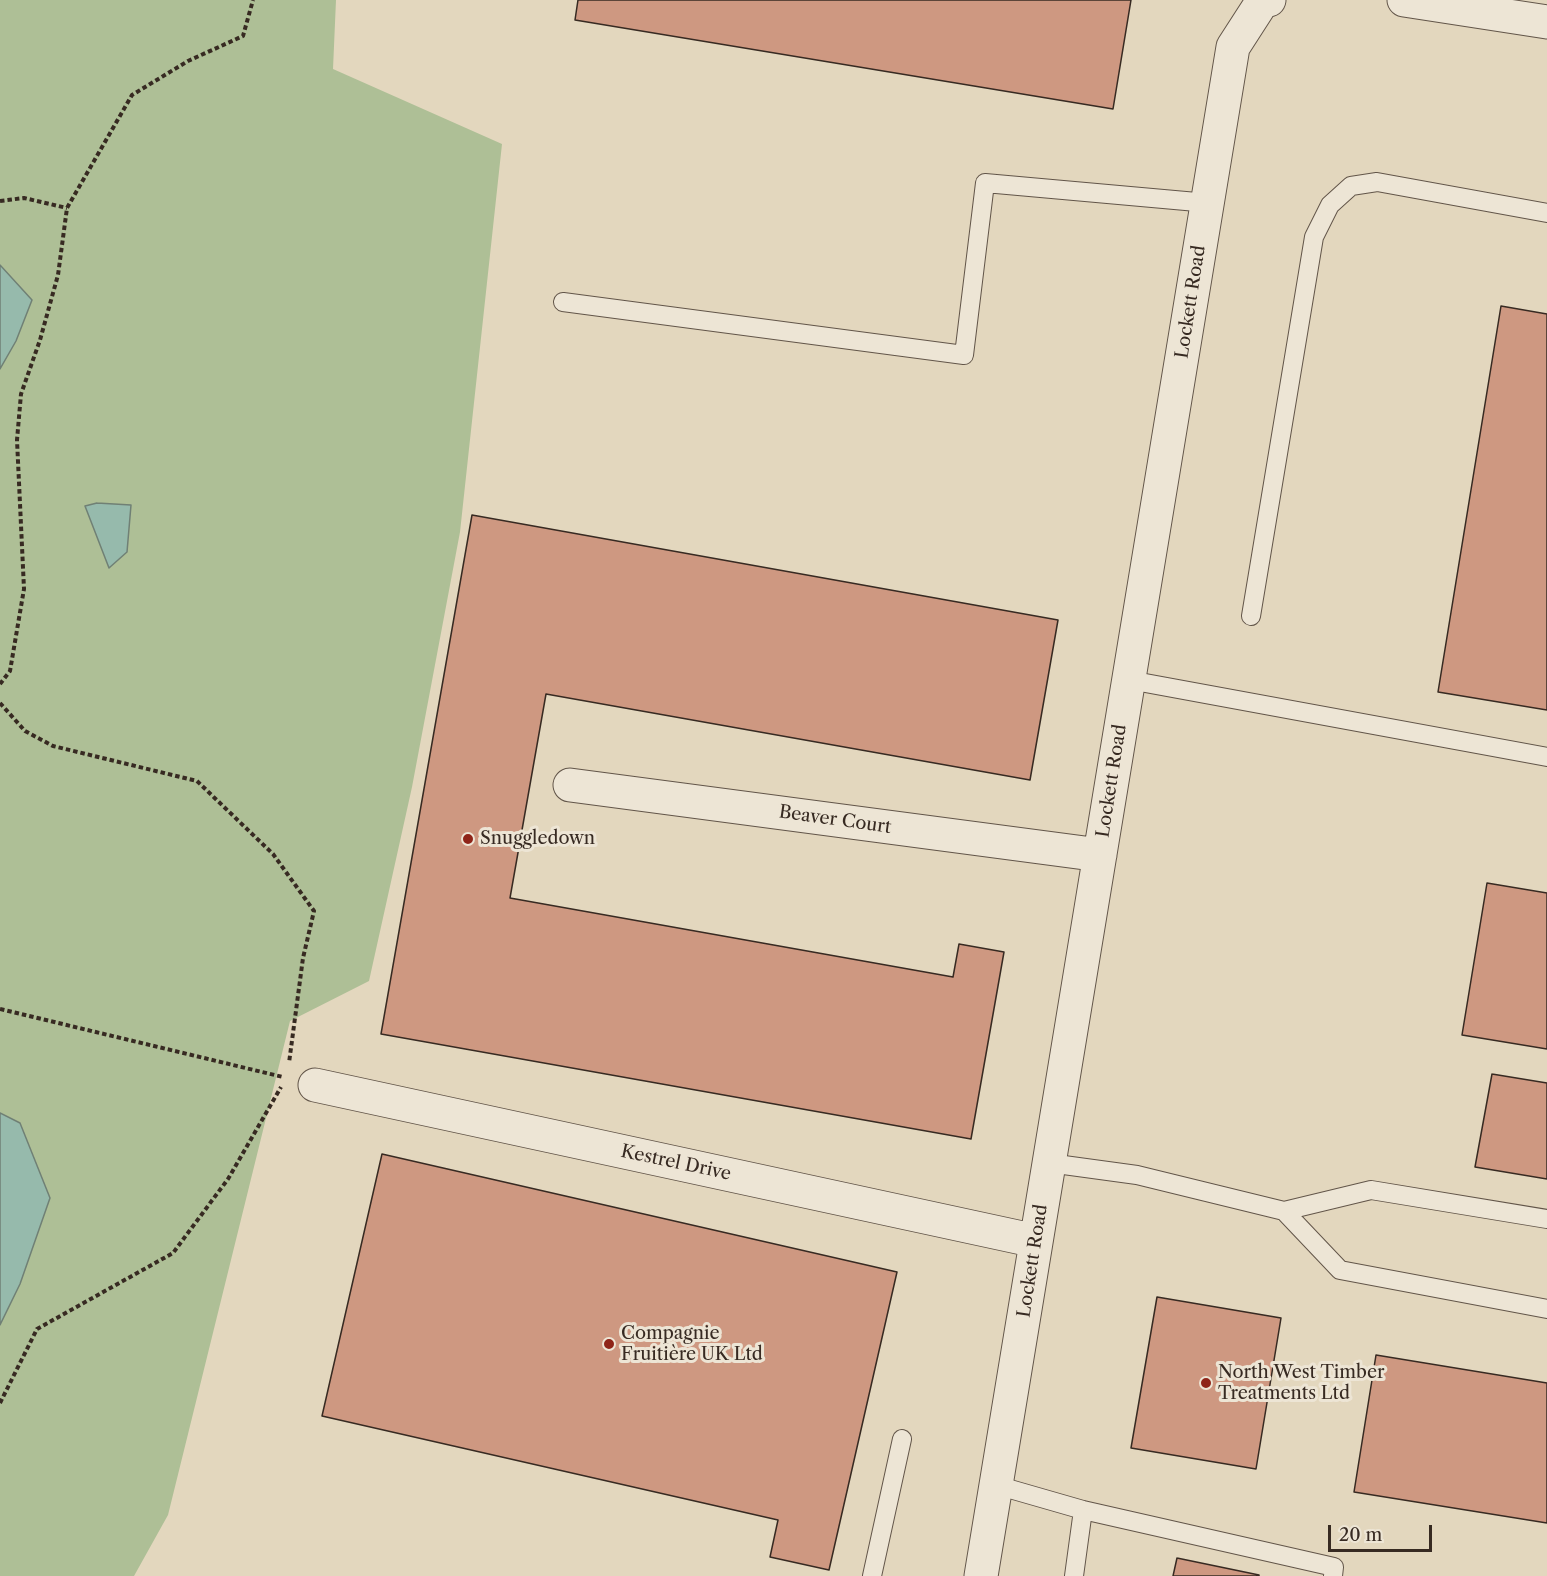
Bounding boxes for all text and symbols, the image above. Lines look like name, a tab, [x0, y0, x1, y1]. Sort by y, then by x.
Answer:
street label: Lockett Road	[1171, 244, 1211, 360]
street label: Lockett Road	[1092, 723, 1132, 839]
street label: Beaver Court	[777, 801, 893, 839]
place label: Snuggledown	[480, 828, 595, 850]
marker: Snuggledown	[461, 832, 475, 846]
street label: Kestrel Drive	[619, 1141, 733, 1185]
street label: Lockett Road	[1013, 1203, 1053, 1319]
place label: Compagnie Fruitière UK Ltd	[621, 1323, 763, 1366]
marker: Compagnie Fruitière UK Ltd	[602, 1337, 616, 1351]
place label: North West Timber Treatments Ltd	[1218, 1362, 1385, 1404]
marker: North West Timber Treatments Ltd	[1199, 1376, 1213, 1390]
scale bar	[1331, 1513, 1434, 1551]
text: 20 m	[1339, 1524, 1382, 1546]

